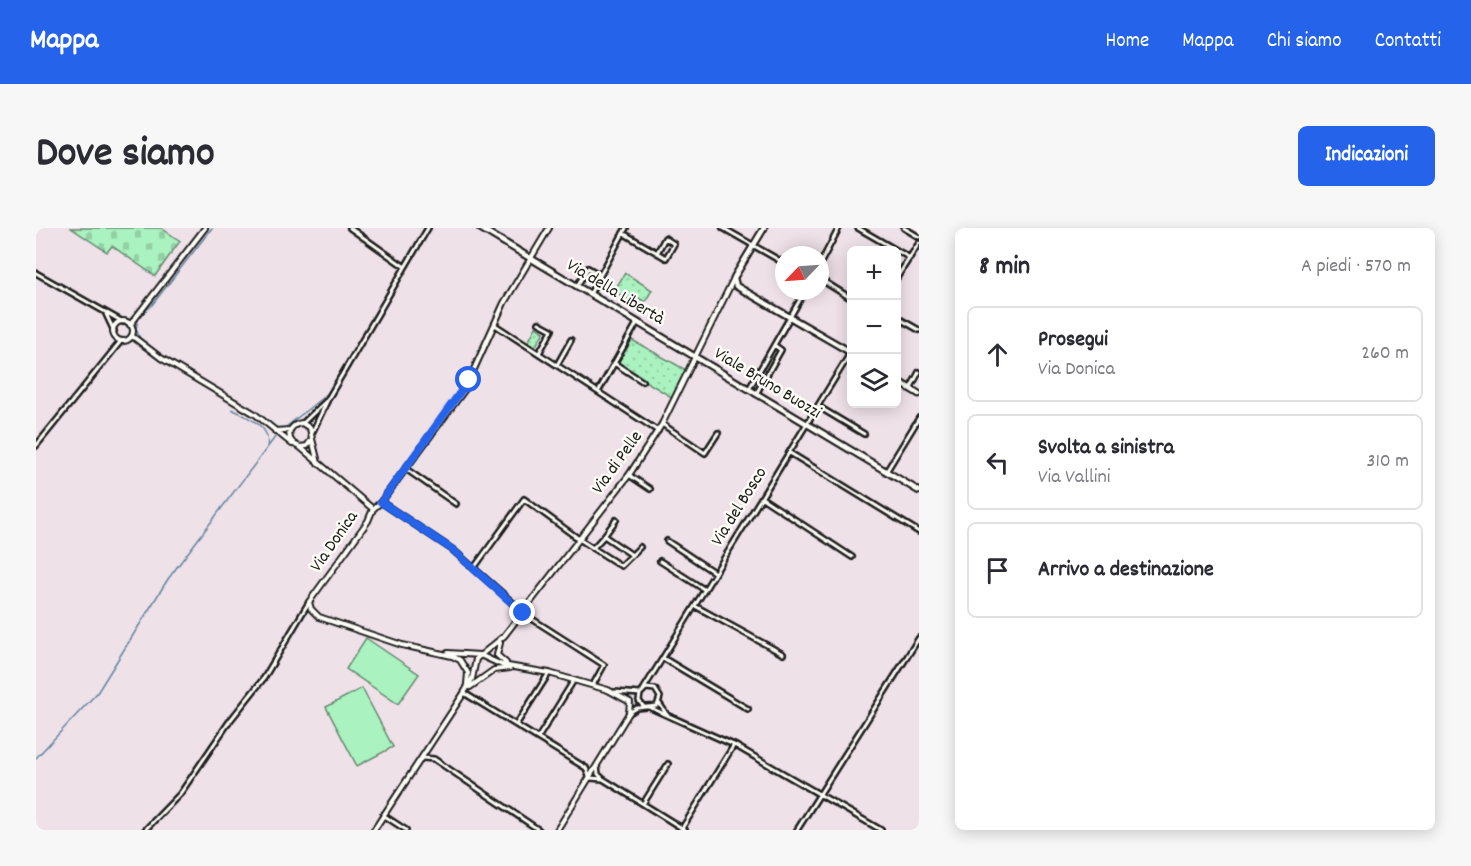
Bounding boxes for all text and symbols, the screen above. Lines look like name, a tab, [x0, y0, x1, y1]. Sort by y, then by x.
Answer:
text: Mappa	[30, 22, 99, 62]
text: Home	[1106, 27, 1149, 57]
text: Mappa	[1182, 27, 1234, 57]
text: Chi siamo	[1267, 27, 1342, 57]
text: Contatti	[1375, 27, 1441, 57]
text: Dove siamo	[36, 126, 215, 186]
button: Indicazioni	[1298, 126, 1435, 186]
north arrow	[775, 246, 829, 300]
map controls	[847, 246, 901, 408]
button: +	[847, 246, 901, 300]
text: 8 min	[979, 249, 1030, 286]
text: A piedi · 570 m	[1301, 253, 1411, 281]
street label: Via della Libertà	[561, 254, 669, 332]
button: −	[847, 300, 901, 354]
text: Prosegui	[1038, 325, 1108, 356]
icon: ahead	[981, 338, 1014, 371]
text: 260 m	[1361, 340, 1409, 368]
street label: Viale Bruno Buozzi	[709, 342, 825, 426]
button: layers	[847, 354, 901, 408]
text: Via Donica	[1038, 356, 1115, 384]
route start	[455, 366, 481, 392]
street label: Via di Pelle	[586, 426, 650, 500]
text: Svolta a sinistra	[1038, 433, 1174, 464]
icon: left	[981, 446, 1014, 479]
text: 310 m	[1367, 448, 1409, 476]
street label: Via del Bosco	[706, 463, 774, 551]
text: Via Vallini	[1038, 464, 1110, 492]
street label: Via Donica	[305, 506, 365, 577]
icon: arrive	[981, 554, 1014, 587]
text: Arrivo a destinazione	[1038, 555, 1214, 586]
route end	[509, 599, 535, 625]

